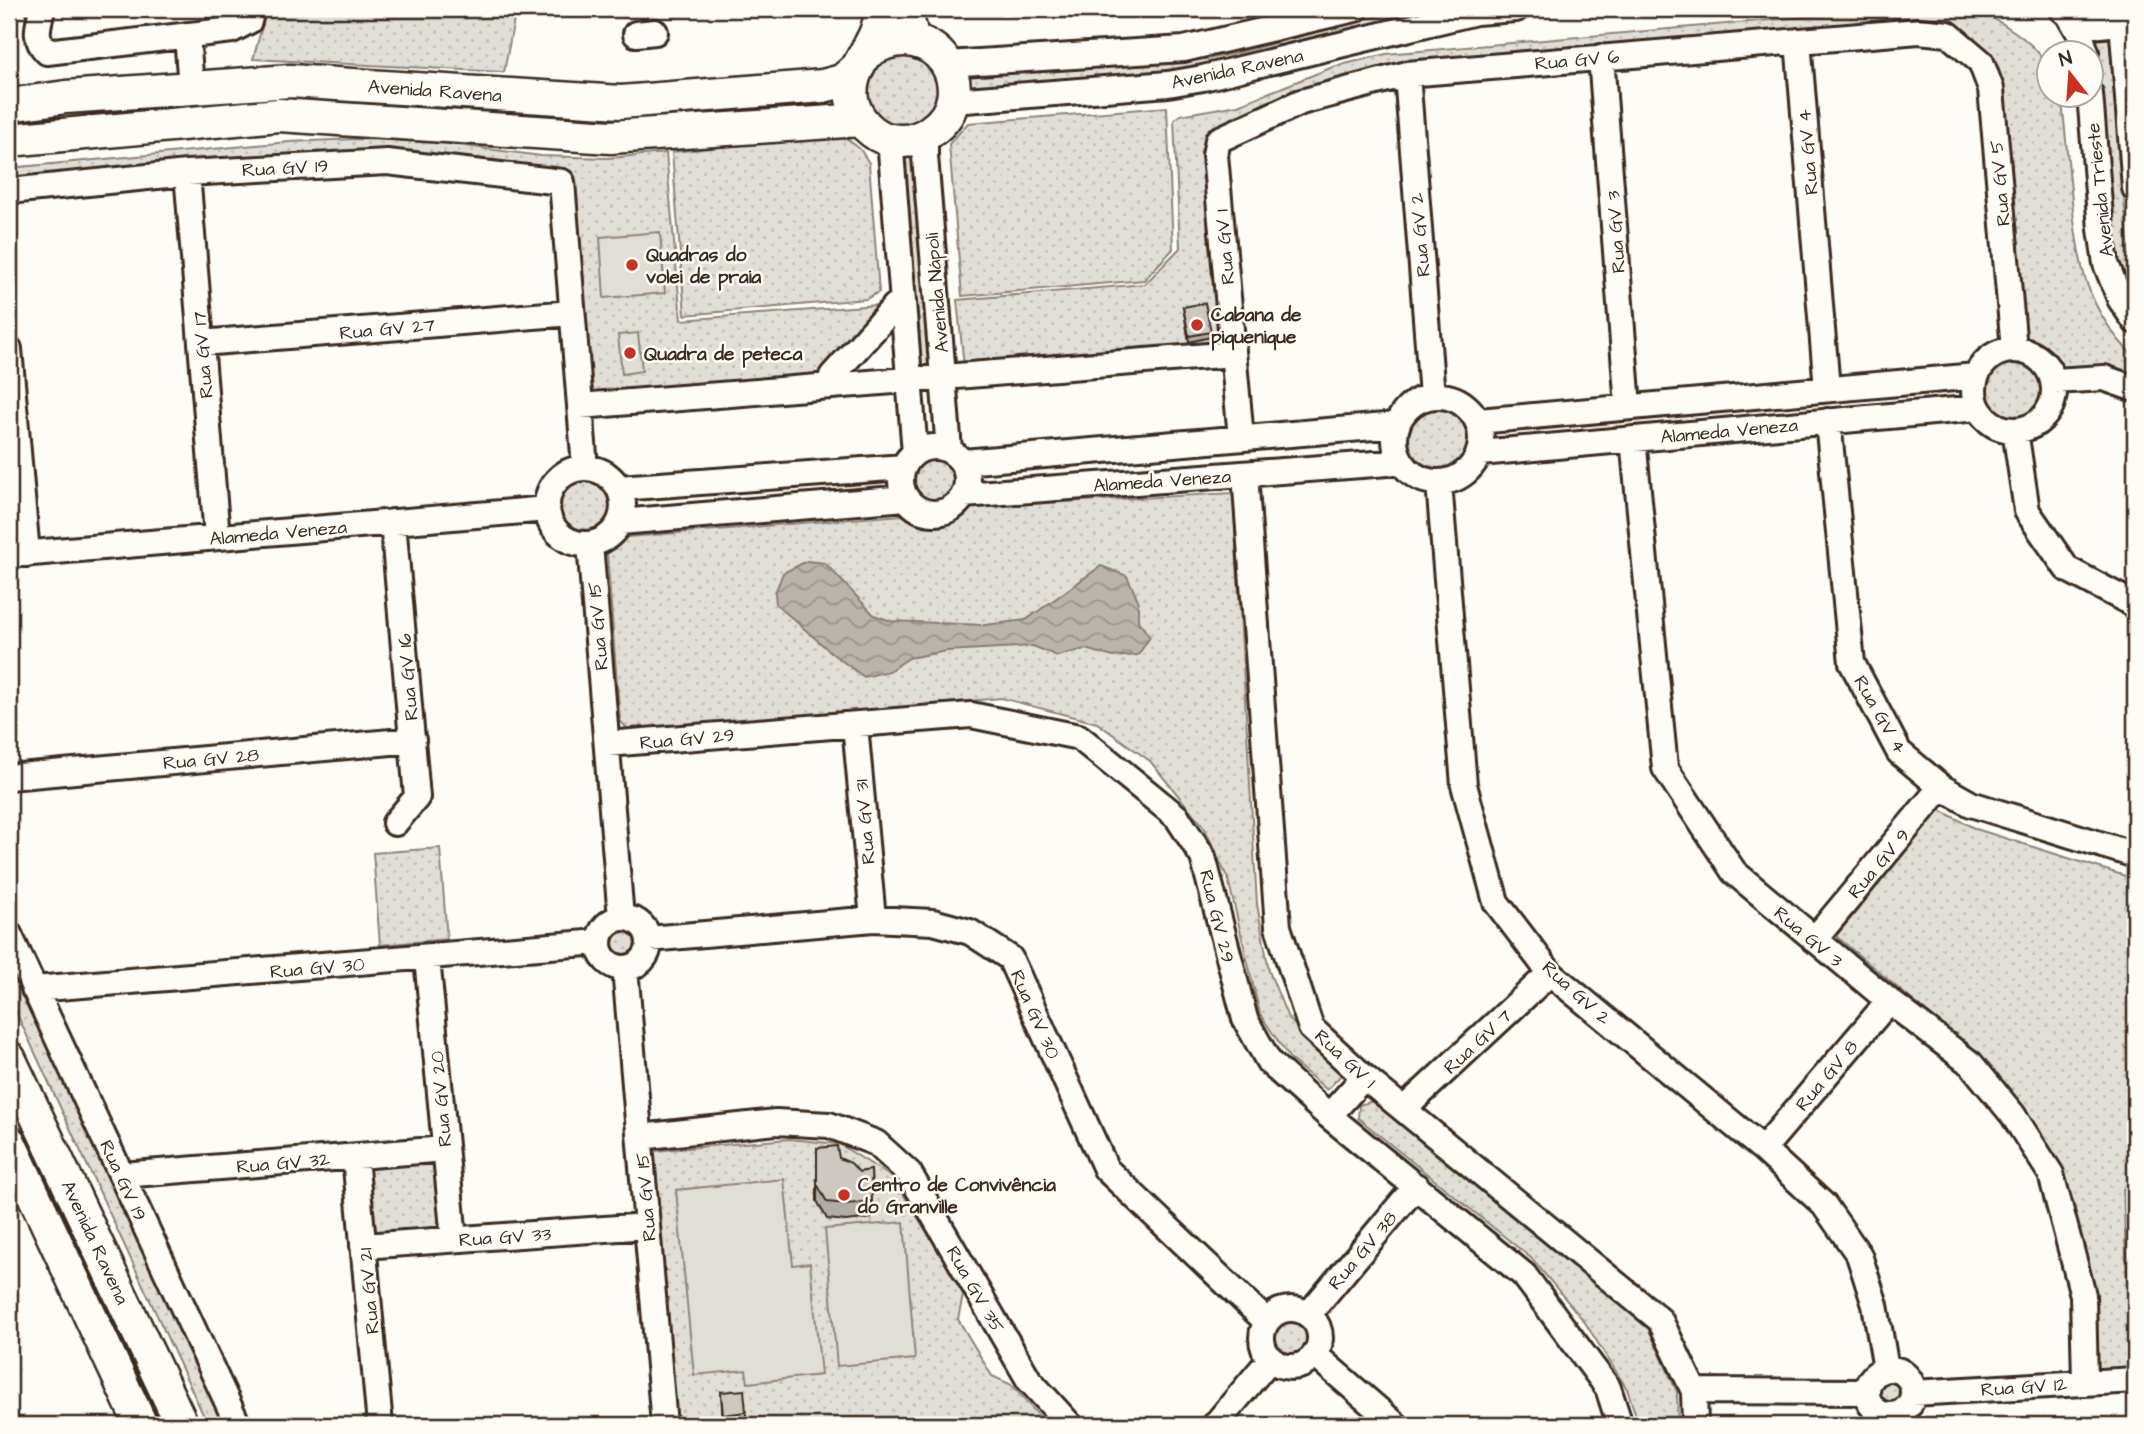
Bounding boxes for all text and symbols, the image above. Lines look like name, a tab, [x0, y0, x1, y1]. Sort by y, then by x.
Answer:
north arrow	[2036, 38, 2106, 108]
street label: Avenida Ravena	[1169, 42, 1306, 97]
street label: Rua GV 6	[1534, 43, 1621, 78]
text: N	[2056, 45, 2075, 74]
street label: Avenida Ravena	[367, 73, 503, 110]
street label: Rua GV 4	[1791, 108, 1826, 196]
street label: Avenida Trieste	[2080, 121, 2121, 258]
street label: Rua GV 5	[1983, 138, 2018, 227]
street label: Rua GV 19	[241, 153, 329, 184]
street label: Rua GV 3	[1600, 189, 1633, 274]
street label: Rua GV 2	[1403, 192, 1438, 278]
street label: Rua GV 1	[1209, 207, 1242, 286]
street label: Avenida Nápoli	[919, 232, 956, 354]
place label: Quadras do volei de praia	[646, 242, 762, 291]
marker: Quadras do volei de praia	[624, 257, 640, 273]
place label: Cabana de piquenique	[1211, 302, 1302, 351]
street label: Rua GV 17	[186, 310, 221, 400]
street label: Rua GV 27	[338, 312, 436, 347]
marker: Cabana de piquenique	[1189, 317, 1205, 333]
place label: Quadra de peteca	[644, 341, 803, 368]
marker: Quadra de peteca	[622, 345, 638, 361]
street label: Alameda Veneza	[1659, 412, 1799, 451]
street label: Alameda Veneza	[1092, 463, 1232, 500]
street label: Alameda Veneza	[208, 514, 348, 553]
street label: Rua GV 15	[581, 580, 616, 671]
street label: Rua GV 16	[391, 632, 426, 722]
street label: Rua GV 4	[1846, 671, 1913, 759]
street label: Rua GV 29	[639, 722, 736, 757]
street label: Rua GV 28	[162, 742, 260, 777]
street label: Rua GV 31	[848, 778, 883, 866]
street label: Rua GV 9	[1842, 823, 1916, 905]
street label: Rua GV 29	[1192, 867, 1241, 966]
street label: Rua GV 3	[1768, 900, 1849, 974]
street label: Rua GV 30	[269, 951, 366, 986]
street label: Rua GV 2	[1536, 955, 1616, 1031]
street label: Rua GV 30	[1003, 966, 1066, 1063]
street label: Rua GV 7	[1438, 1003, 1518, 1081]
street label: Rua GV 1	[1308, 1023, 1382, 1095]
street label: Rua GV 8	[1789, 1035, 1865, 1117]
street label: Rua GV 20	[424, 1050, 459, 1148]
street label: Rua GV 19	[92, 1136, 153, 1225]
street label: Rua GV 32	[235, 1146, 331, 1181]
street label: Rua GV 15	[629, 1151, 664, 1242]
place label: Centro de Convivência do Granville	[857, 1172, 1056, 1221]
street label: Avenida Ravena	[54, 1176, 135, 1309]
marker: Centro de Convivência do Granville	[836, 1187, 852, 1203]
street label: Rua GV 38	[1322, 1206, 1404, 1296]
street label: Rua GV 33	[458, 1221, 553, 1254]
street label: Rua GV 35	[939, 1241, 1011, 1339]
street label: Rua GV 21	[352, 1246, 387, 1335]
street label: Rua GV 12	[1980, 1371, 2068, 1404]

